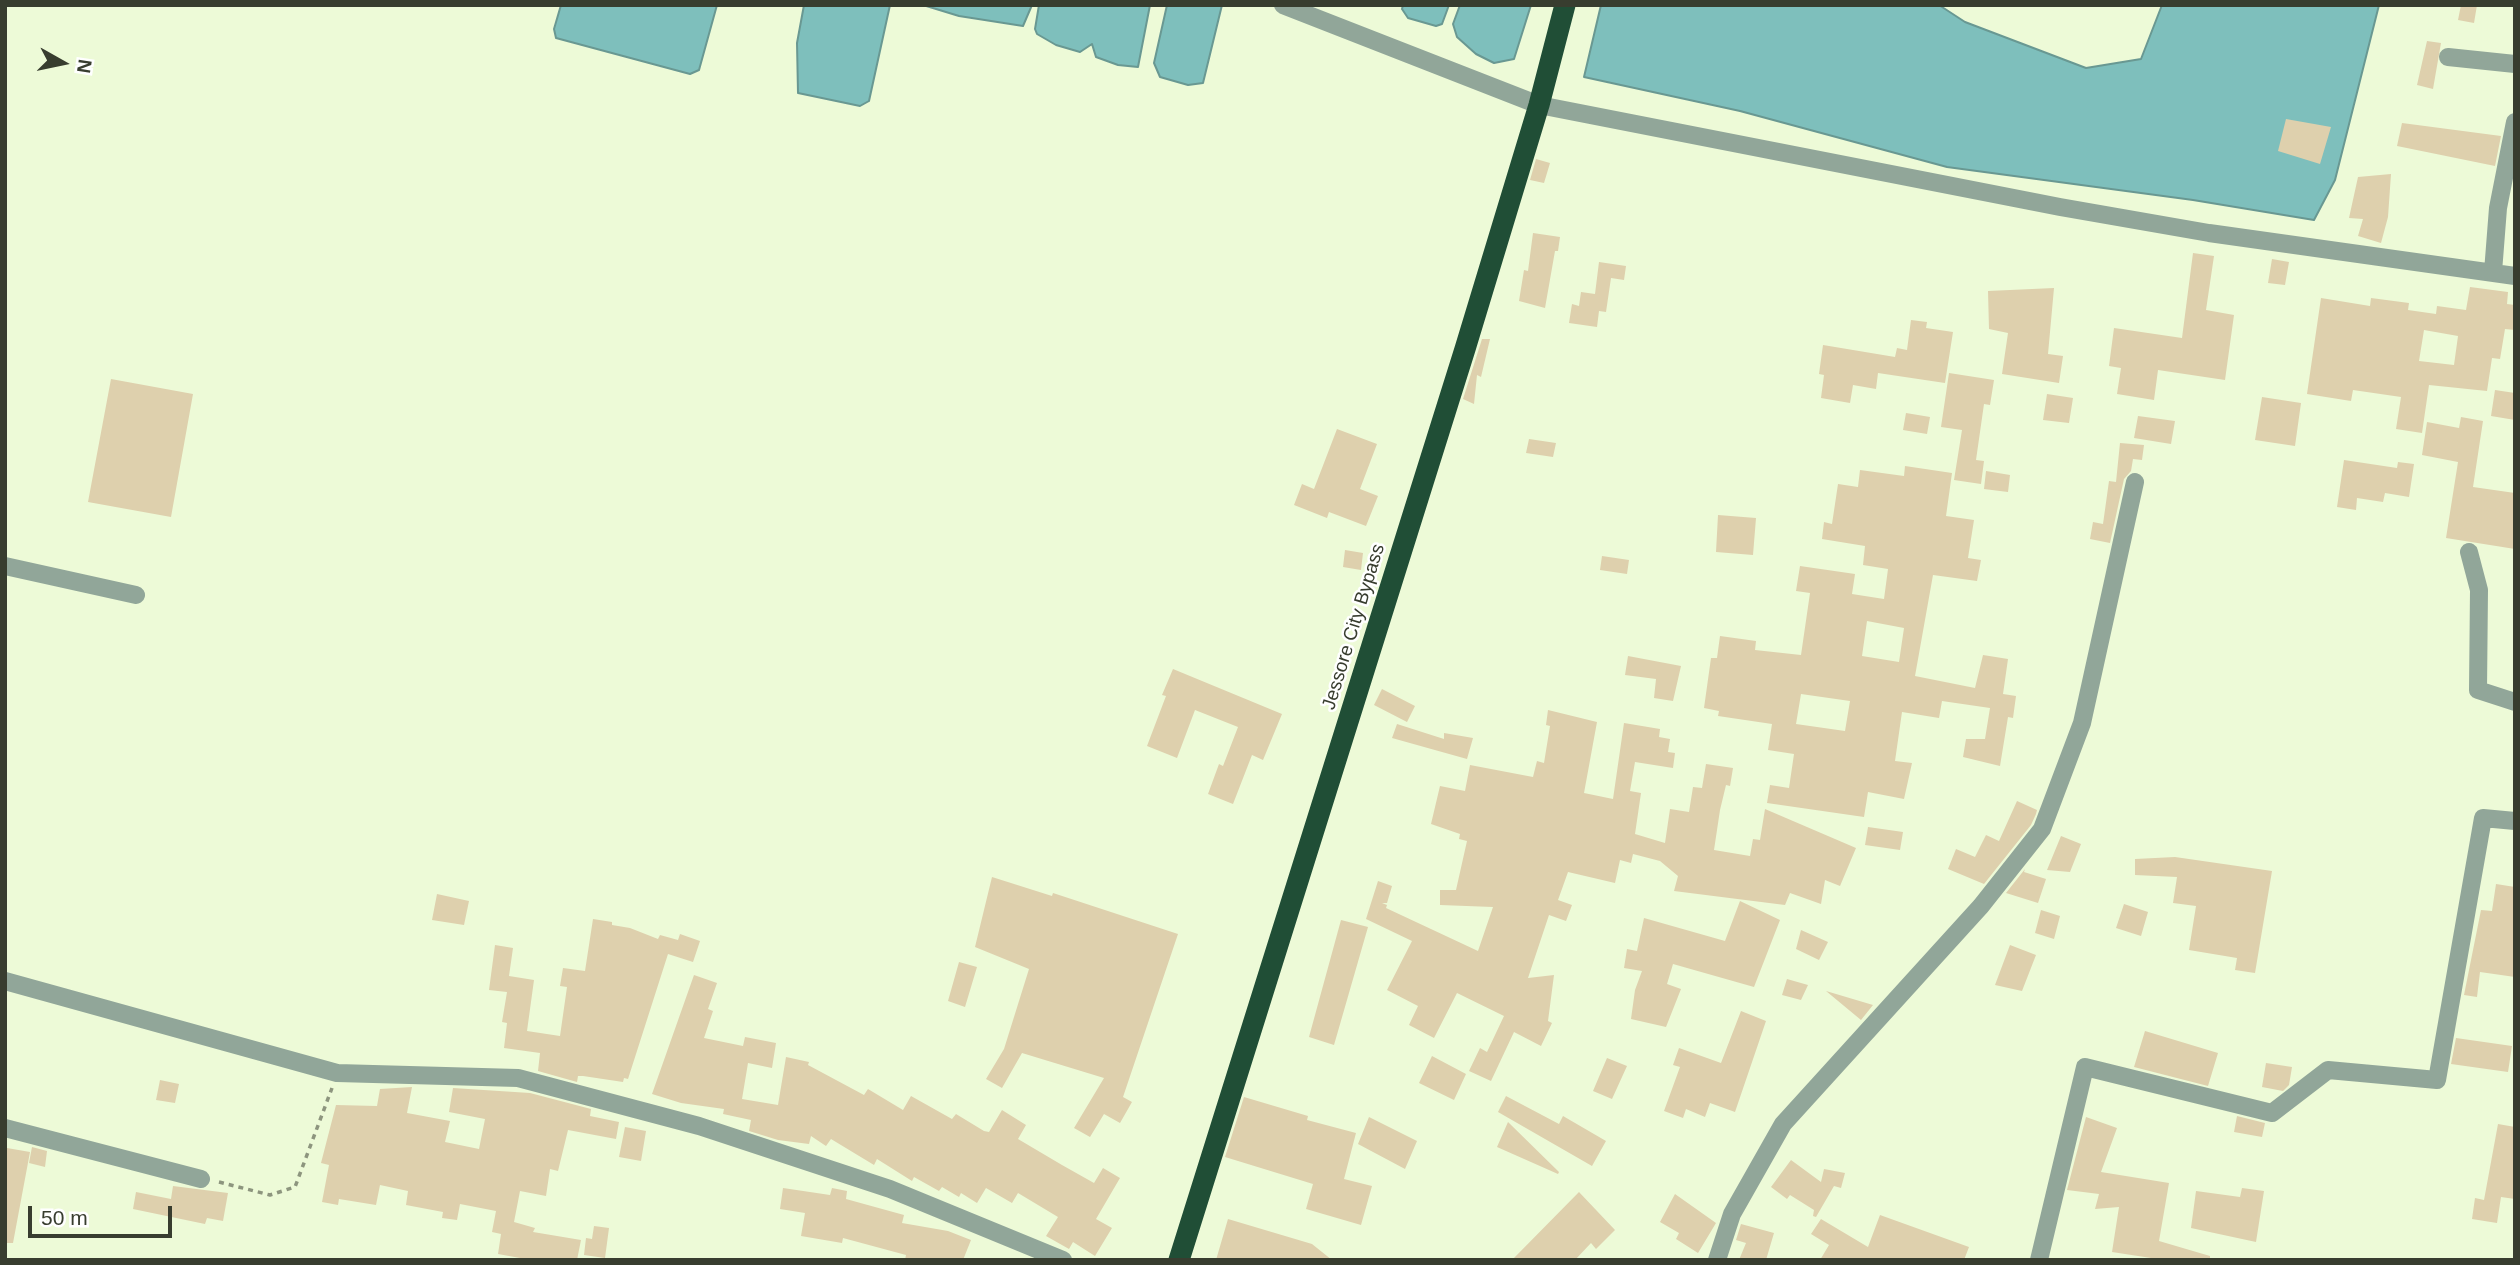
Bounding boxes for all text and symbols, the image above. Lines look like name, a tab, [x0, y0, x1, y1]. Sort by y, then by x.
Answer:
north arrow	[28, 28, 98, 98]
text: N	[73, 58, 96, 75]
street label: Jessore City Bypass	[1318, 541, 1390, 713]
scale bar	[32, 1192, 175, 1236]
text: 50 m	[41, 1206, 88, 1229]

